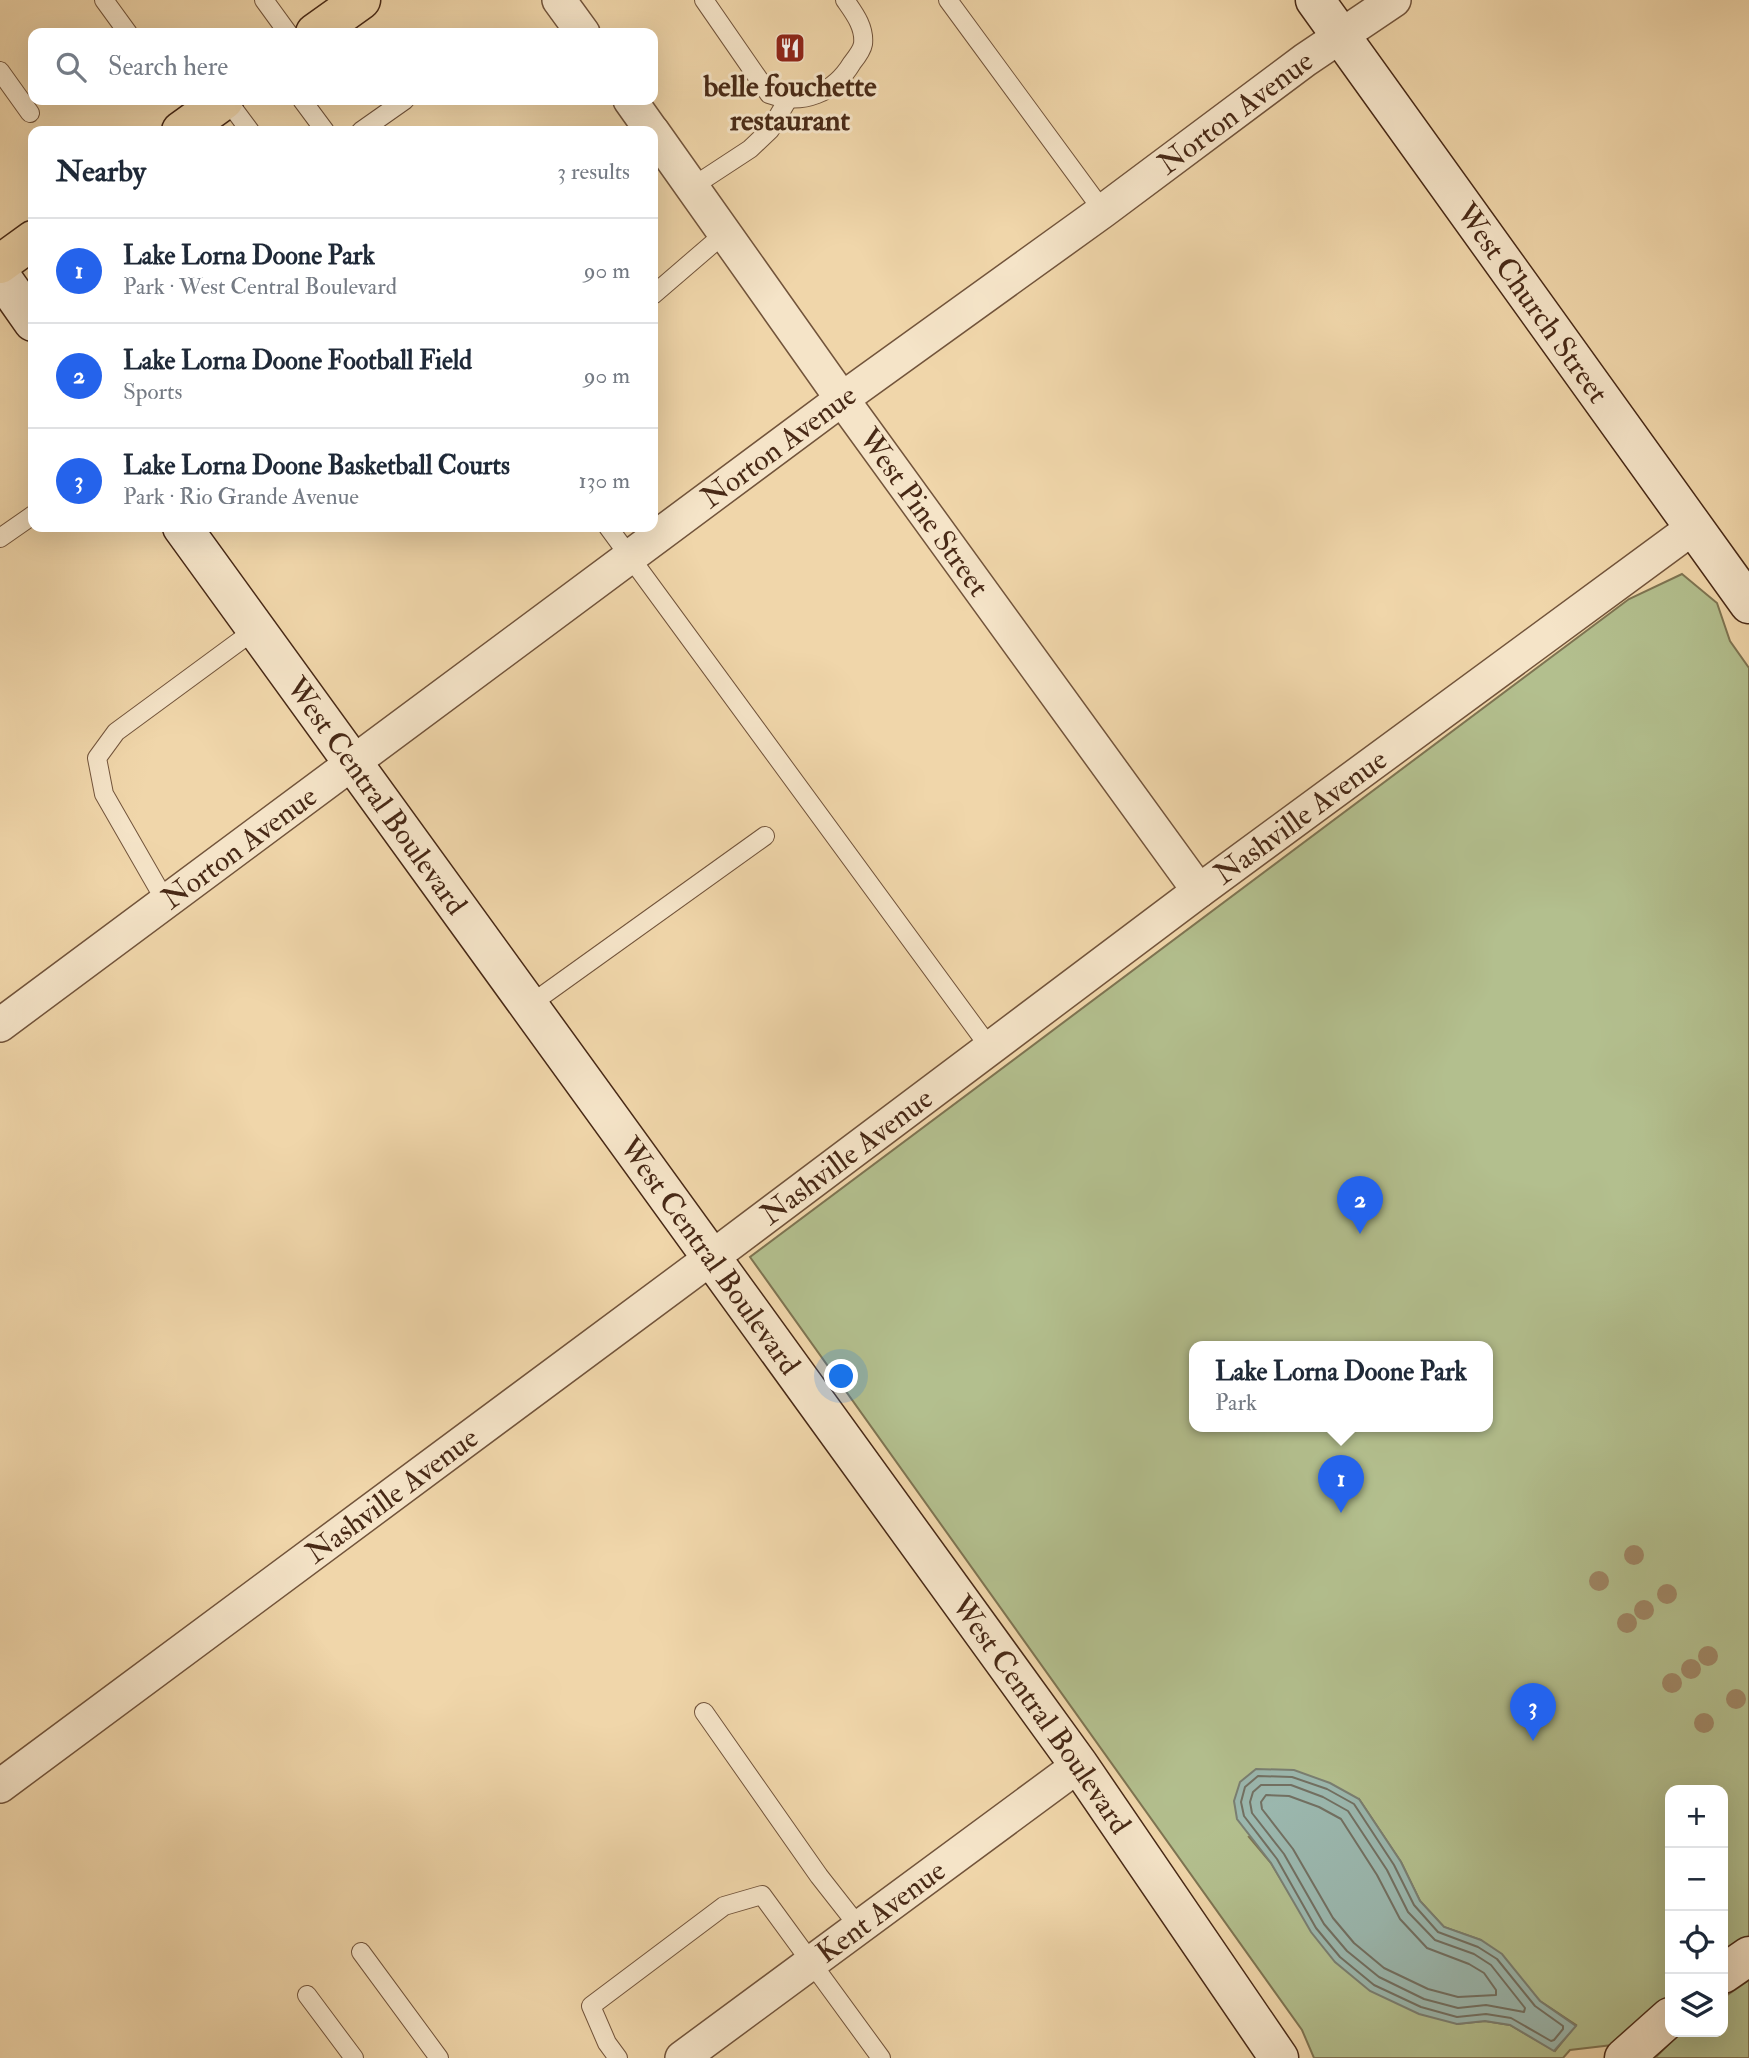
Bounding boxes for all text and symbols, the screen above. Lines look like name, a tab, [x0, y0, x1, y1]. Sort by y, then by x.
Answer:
search box	[28, 28, 658, 105]
restaurant icon: belle fouchette restaurant	[773, 31, 807, 65]
street label: Norton Avenue	[1150, 42, 1320, 182]
icon: search	[52, 48, 90, 86]
text: Search here	[108, 51, 228, 83]
place label: belle fouchette restaurant	[702, 68, 877, 139]
text: Nearby	[56, 153, 146, 190]
text: 3 results	[557, 157, 630, 186]
street label: West Church Street	[1448, 195, 1617, 410]
text: Lake Lorna Doone Park	[123, 240, 375, 272]
text: 1	[75, 256, 83, 285]
text: 90 m	[584, 256, 630, 285]
text: Park · West Central Boulevard	[123, 272, 397, 301]
text: Lake Lorna Doone Football Field	[123, 345, 472, 377]
text: 2	[73, 361, 85, 390]
text: 90 m	[584, 361, 630, 390]
street label: Norton Avenue	[693, 376, 863, 516]
text: Sports	[123, 377, 182, 406]
street label: West Pine Street	[850, 420, 998, 604]
text: Lake Lorna Doone Basketball Courts	[123, 450, 510, 482]
text: 3	[75, 466, 83, 495]
text: 130 m	[578, 466, 630, 495]
text: Park · Rio Grande Avenue	[123, 482, 359, 511]
street label: West Central Boulevard	[278, 669, 475, 922]
street label: Nashville Avenue	[1206, 741, 1394, 892]
street label: Norton Avenue	[154, 777, 324, 917]
street label: Nashville Avenue	[753, 1080, 940, 1233]
street label: West Central Boulevard	[611, 1129, 809, 1382]
pin: 2	[1337, 1176, 1383, 1234]
popup	[1189, 1341, 1493, 1432]
text: Lake Lorna Doone Park	[1215, 1356, 1467, 1388]
your location	[824, 1359, 858, 1393]
text: Park	[1215, 1388, 1257, 1417]
street label: Nashville Avenue	[298, 1419, 485, 1571]
pin: 1	[1318, 1455, 1364, 1513]
street label: West Central Boulevard	[943, 1587, 1139, 1841]
pin: 3	[1510, 1683, 1556, 1741]
map controls	[1665, 1785, 1728, 2037]
button: +	[1665, 1785, 1728, 1848]
button: −	[1665, 1848, 1728, 1911]
street label: Kent Avenue	[809, 1852, 953, 1971]
button: locate	[1665, 1911, 1728, 1974]
button: layers	[1665, 1974, 1728, 2037]

